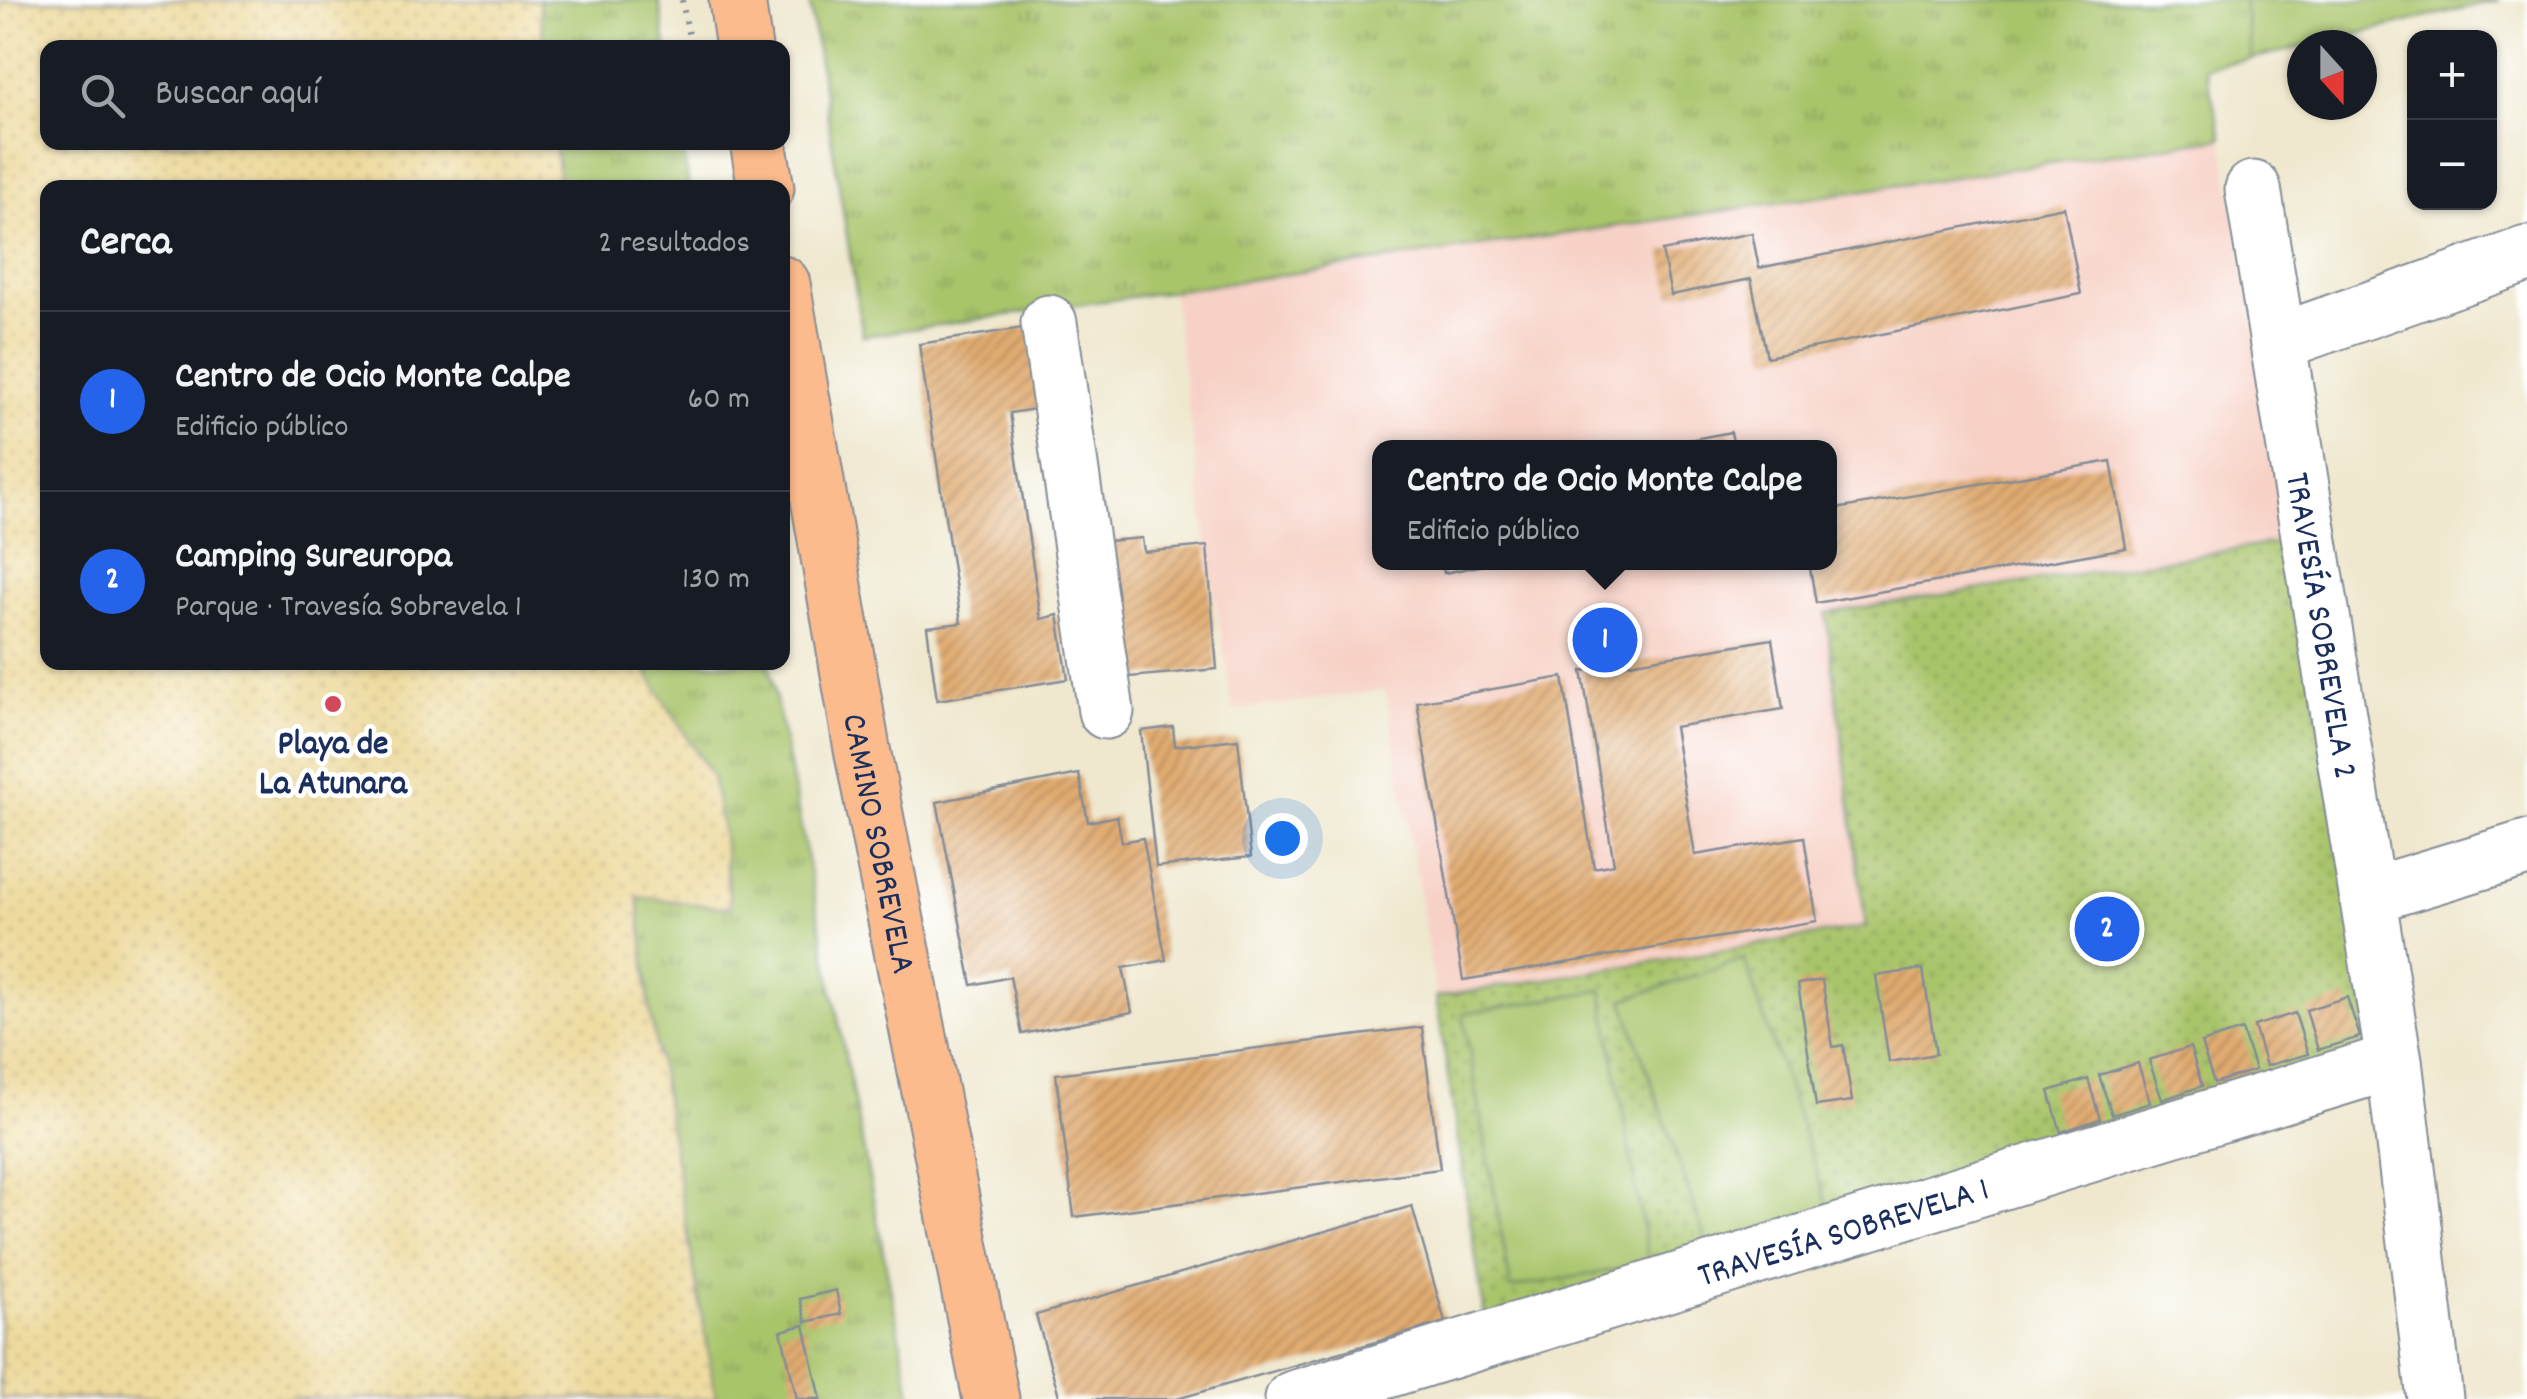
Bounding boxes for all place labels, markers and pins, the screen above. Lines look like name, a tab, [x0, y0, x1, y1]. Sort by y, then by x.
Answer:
pin: 1	[1572, 602, 1638, 678]
marker: Playa de La Atunara	[322, 693, 344, 715]
place label: Playa de La Atunara	[259, 721, 409, 811]
pin: 2	[2074, 892, 2140, 966]

